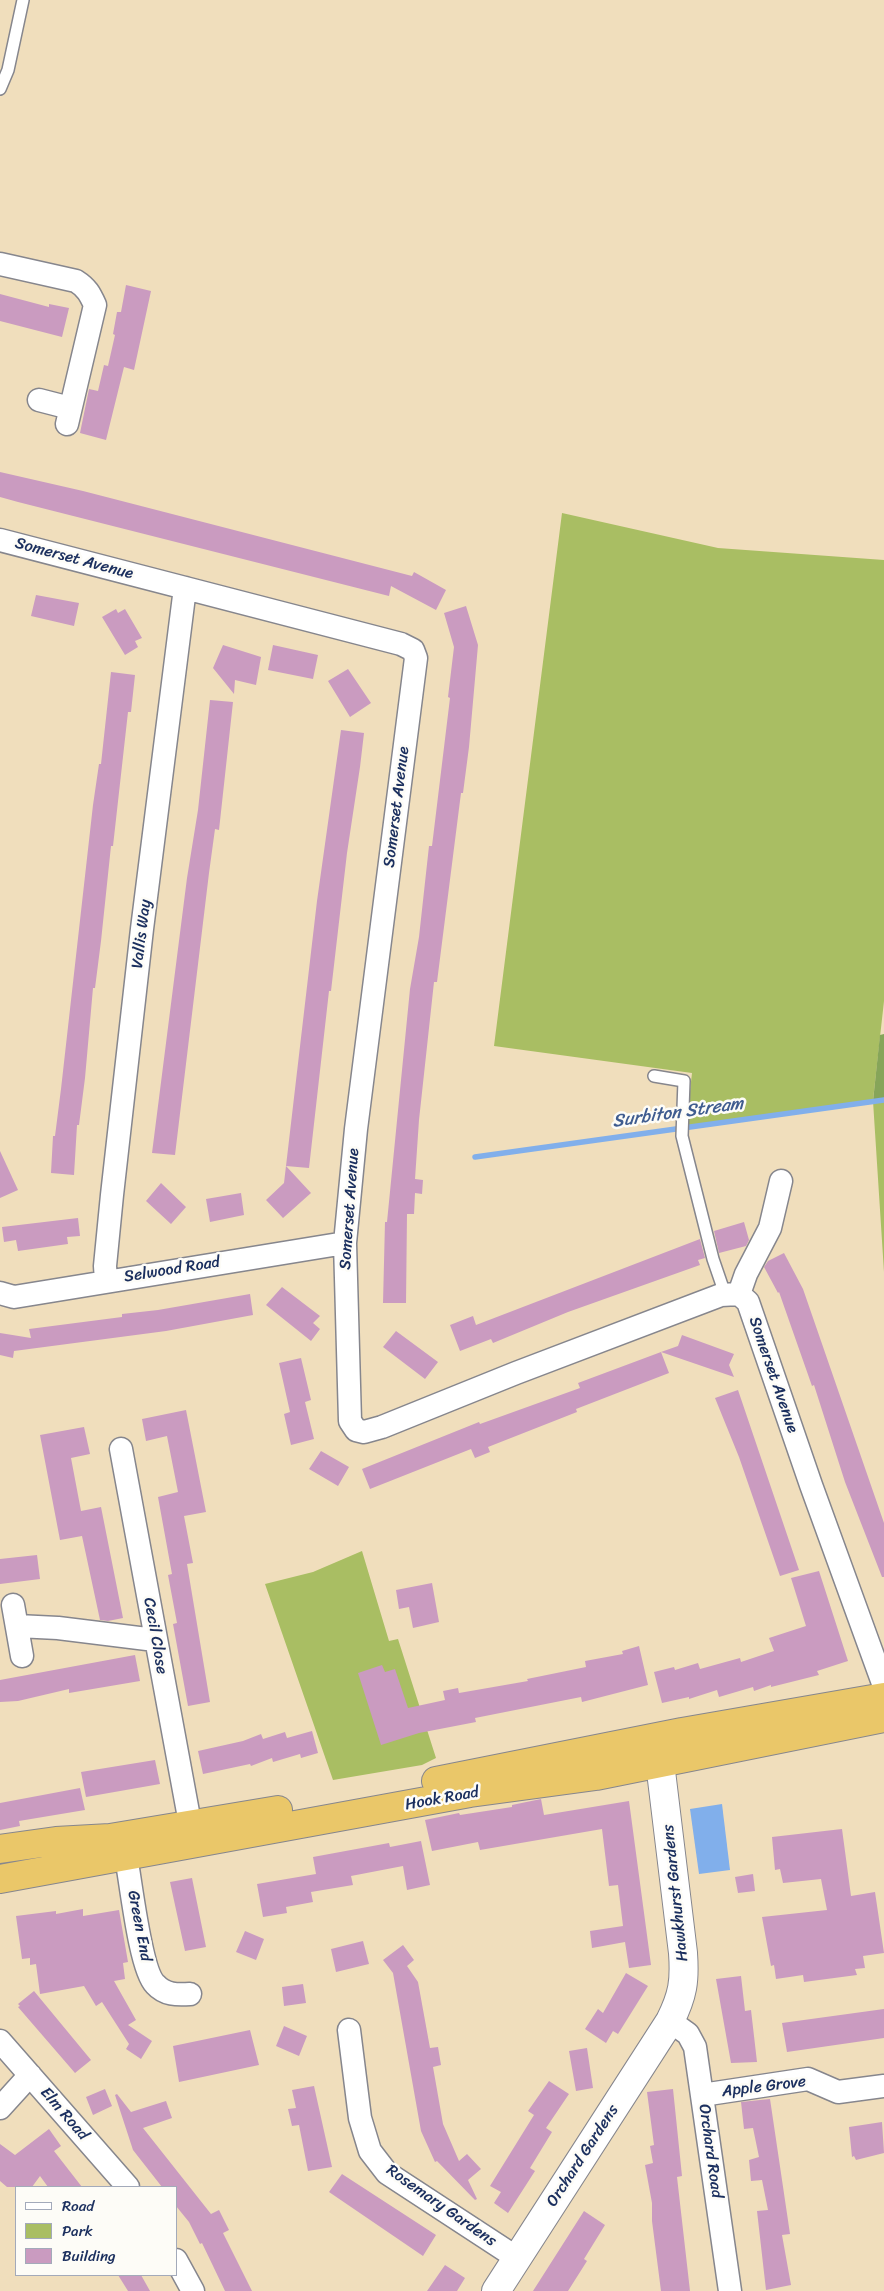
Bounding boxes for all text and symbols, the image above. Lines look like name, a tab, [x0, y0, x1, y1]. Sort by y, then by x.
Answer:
street label: Somerset Avenue	[13, 534, 135, 584]
street label: Somerset Avenue	[380, 745, 414, 869]
street label: Vallis Way	[128, 898, 156, 970]
water label: Surbiton Stream	[611, 1093, 745, 1133]
street label: Somerset Avenue	[336, 1148, 364, 1270]
street label: Selwood Road	[123, 1253, 221, 1287]
street label: Somerset Avenue	[744, 1314, 802, 1436]
street label: Cecil Close	[139, 1596, 171, 1676]
street label: Hook Road	[404, 1783, 480, 1815]
street label: Hawkhurst Gardens	[659, 1824, 693, 1962]
street label: Green End	[123, 1889, 155, 1963]
street label: Apple Grove	[721, 2072, 807, 2102]
street label: Elm Road	[36, 2083, 92, 2145]
street label: Orchard Gardens	[543, 2101, 623, 2211]
street label: Orchard Road	[694, 2103, 726, 2199]
street label: Rosemary Gardens	[382, 2161, 500, 2251]
legend	[15, 2186, 178, 2276]
text: Road	[62, 2193, 94, 2219]
text: Park	[62, 2218, 93, 2244]
text: Building	[62, 2243, 116, 2269]

